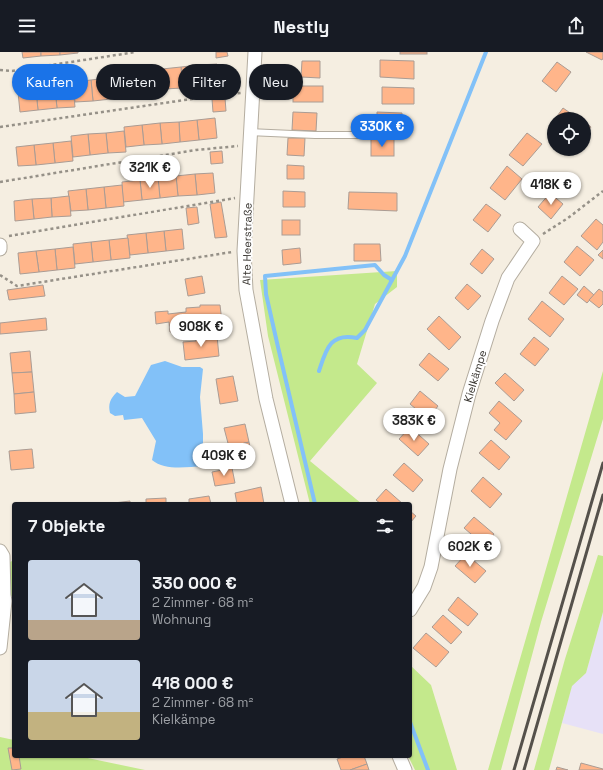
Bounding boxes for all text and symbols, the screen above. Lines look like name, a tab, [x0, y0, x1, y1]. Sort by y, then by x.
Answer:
icon: menu	[16, 15, 38, 37]
text: Nestly	[274, 15, 329, 38]
icon: share	[565, 15, 587, 37]
chip: Kaufen	[12, 64, 88, 100]
chip: Mieten	[96, 64, 170, 100]
chip: Filter	[178, 64, 241, 100]
chip: Neu	[249, 64, 303, 100]
map controls	[547, 112, 591, 156]
button: locate	[547, 112, 591, 156]
pin: 330K €	[349, 114, 415, 148]
text: 330K €	[360, 118, 404, 135]
pin: 321K €	[117, 155, 183, 189]
text: 321K €	[129, 159, 171, 176]
pin: 418K €	[518, 172, 584, 206]
text: 418K €	[530, 176, 572, 193]
street label: Alte Heerstraße	[239, 203, 255, 285]
pin: 908K €	[168, 314, 234, 348]
text: 908K €	[179, 318, 223, 335]
street label: Kielkämpe	[460, 348, 490, 404]
pin: 383K €	[381, 408, 447, 442]
text: 383K €	[392, 412, 436, 429]
pin: 409K €	[191, 443, 257, 477]
text: 409K €	[202, 447, 246, 464]
text: 7 Objekte	[28, 515, 105, 537]
icon: filters	[374, 515, 396, 537]
pin: 602K €	[437, 534, 503, 568]
text: 602K €	[448, 538, 492, 555]
text: 330 000 €	[152, 572, 237, 594]
icon: home	[60, 576, 108, 624]
text: 2 Zimmer · 68 m²	[152, 594, 253, 611]
text: Wohnung	[152, 611, 211, 628]
text: 418 000 €	[152, 672, 233, 694]
icon: home	[60, 676, 108, 724]
text: 2 Zimmer · 68 m²	[152, 694, 253, 711]
text: Kielkämpe	[152, 711, 216, 728]

